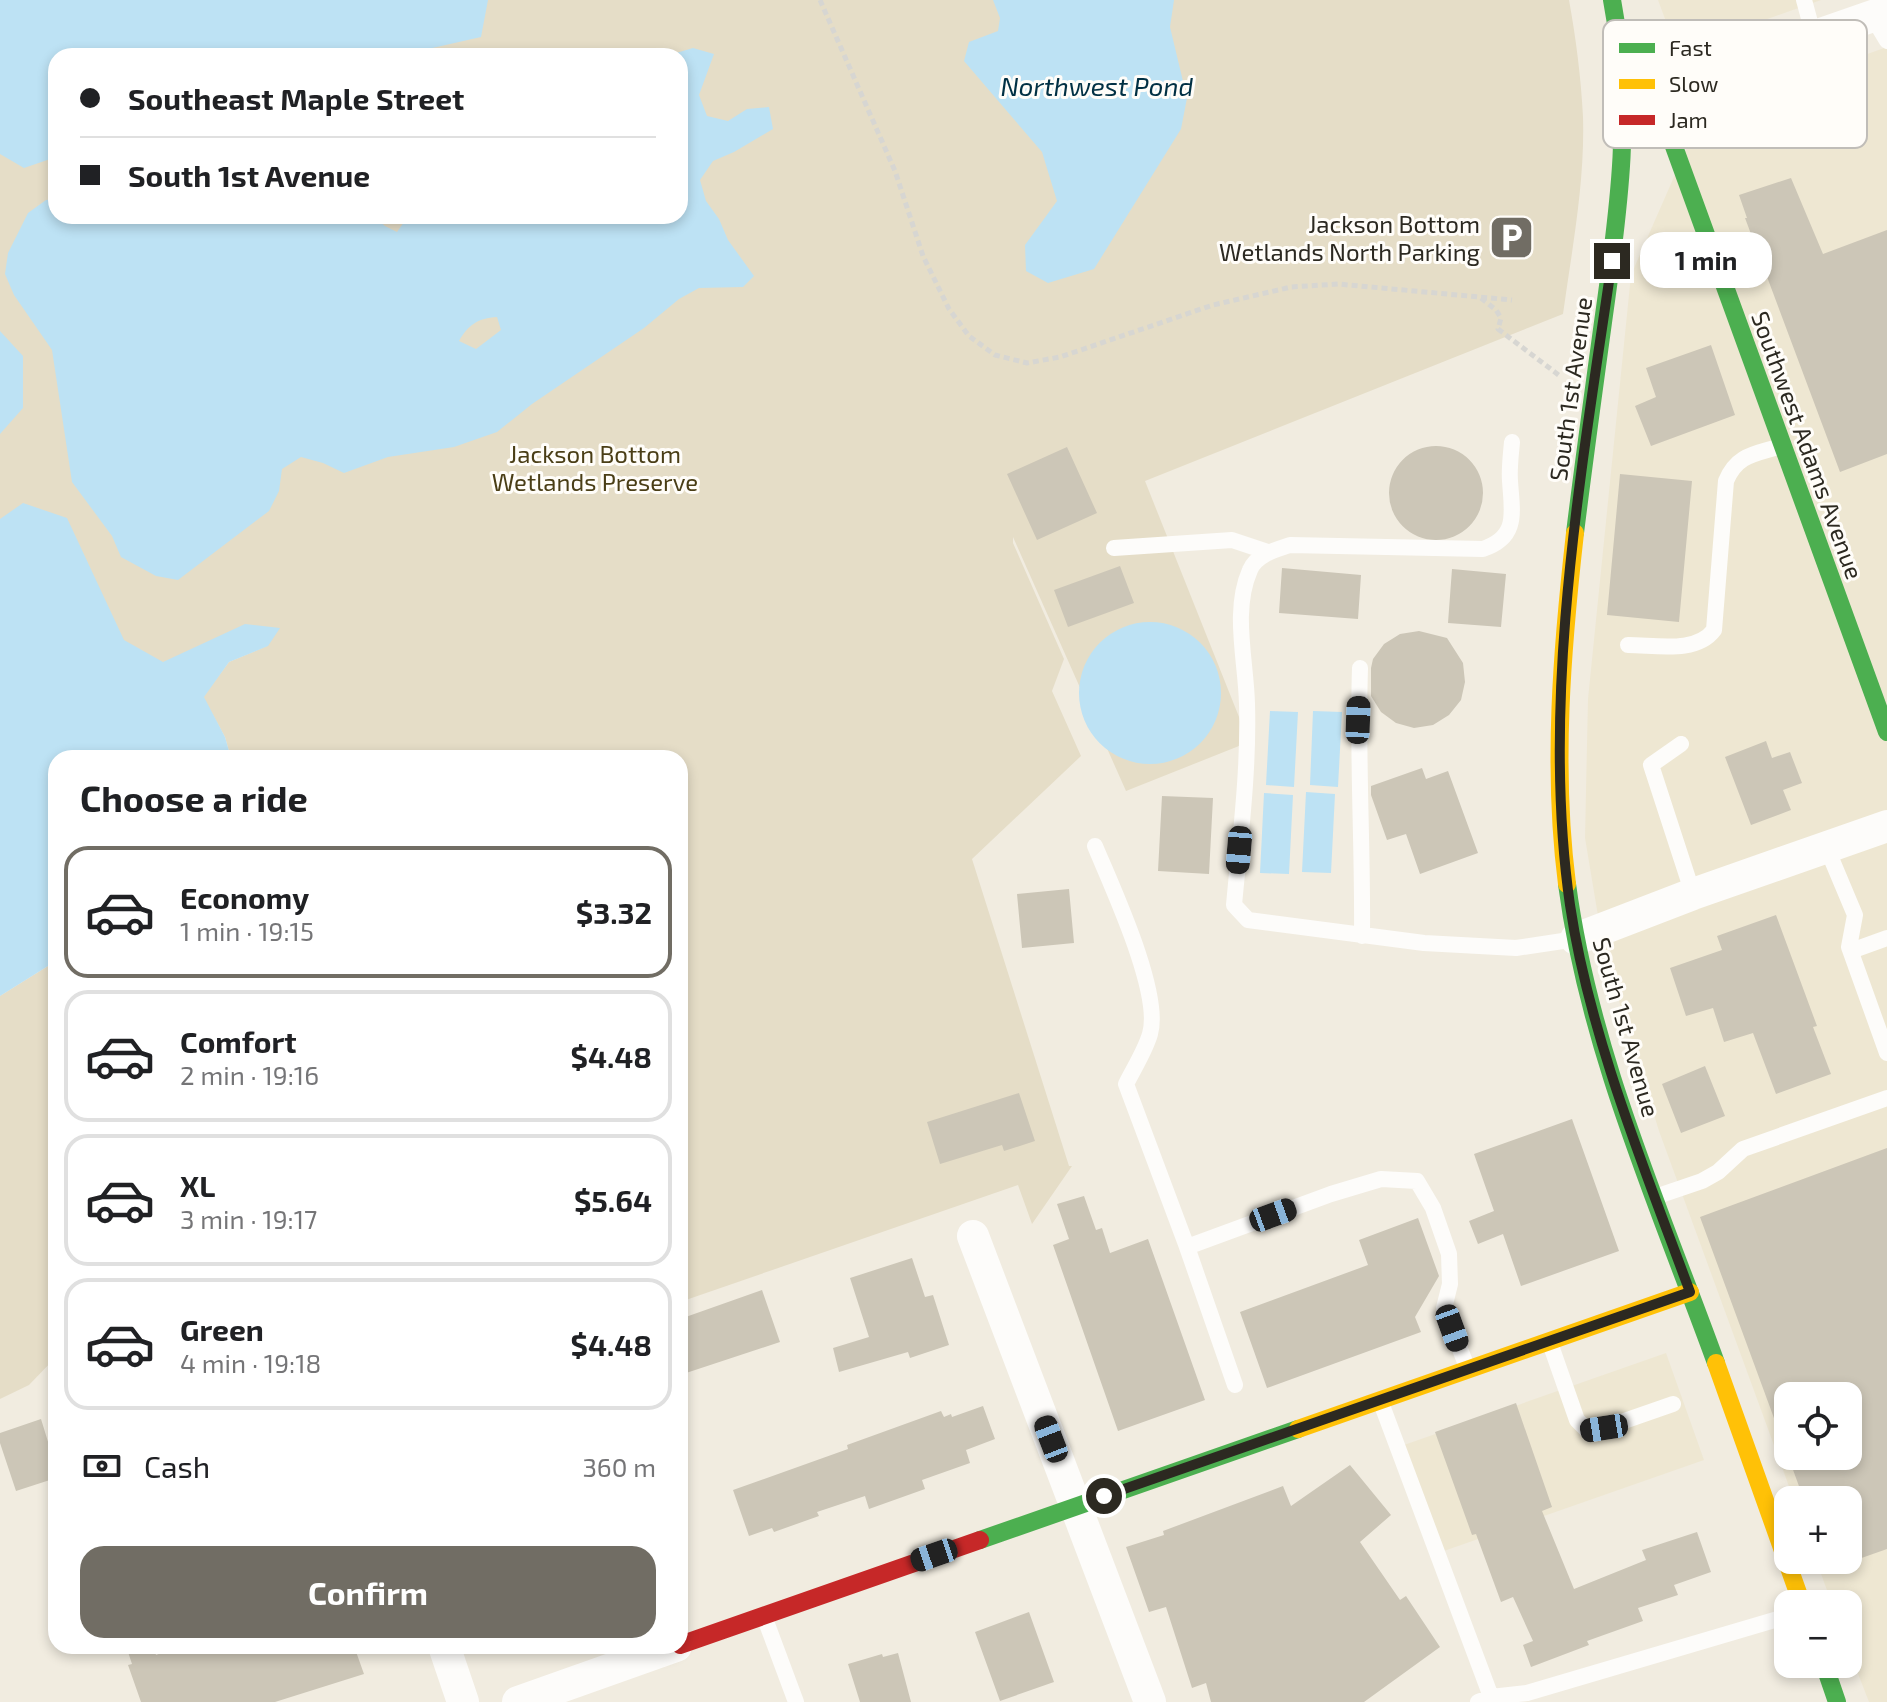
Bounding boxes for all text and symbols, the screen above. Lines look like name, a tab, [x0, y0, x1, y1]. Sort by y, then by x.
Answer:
legend	[1603, 20, 1867, 148]
text: Fast	[1669, 34, 1712, 60]
water label: Northwest Pond	[1001, 70, 1194, 101]
text: Slow	[1669, 70, 1718, 96]
text: Southeast Maple Street	[128, 80, 464, 116]
text: Jam	[1669, 106, 1708, 132]
text: South 1st Avenue	[128, 157, 370, 193]
place label: Jackson Bottom Wetlands North Parking	[1219, 209, 1480, 266]
parking icon: Jackson Bottom Wetlands North Parking	[1487, 213, 1535, 261]
callout: 1 min	[1640, 233, 1772, 289]
route end	[1594, 243, 1630, 279]
text: 1 min	[1675, 244, 1737, 275]
street label: South 1st Avenue	[1543, 295, 1597, 483]
street label: Southwest Adams Avenue	[1746, 307, 1870, 583]
park label: Jackson Bottom Wetlands Preserve	[492, 439, 698, 496]
car	[1345, 696, 1371, 744]
text: Choose a ride	[80, 776, 308, 819]
car	[1225, 825, 1253, 875]
icon: car	[84, 876, 156, 948]
text: Economy	[180, 879, 309, 915]
text: $3.32	[576, 894, 652, 930]
text: 1 min · 19:15	[180, 915, 314, 946]
street label: South 1st Avenue	[1588, 934, 1666, 1120]
icon: car	[84, 1020, 156, 1092]
text: Comfort	[180, 1023, 297, 1059]
text: $4.48	[571, 1038, 652, 1074]
text: 2 min · 19:16	[180, 1059, 319, 1090]
icon: car	[84, 1164, 156, 1236]
text: XL	[180, 1167, 215, 1203]
text: $5.64	[574, 1182, 652, 1218]
car	[1246, 1196, 1300, 1234]
text: 3 min · 19:17	[180, 1203, 317, 1234]
car	[1433, 1301, 1471, 1355]
icon: car	[84, 1308, 156, 1380]
text: Green	[180, 1311, 264, 1347]
text: $4.48	[571, 1326, 652, 1362]
text: 4 min · 19:18	[180, 1347, 321, 1378]
map controls	[1774, 1382, 1862, 1678]
button: locate	[1774, 1382, 1862, 1470]
car	[1031, 1412, 1071, 1466]
car	[1578, 1412, 1630, 1444]
icon: cash	[80, 1444, 124, 1488]
text: Cash	[144, 1448, 210, 1484]
text: 360 m	[582, 1451, 656, 1482]
route start	[1086, 1478, 1122, 1514]
button: +	[1774, 1486, 1862, 1574]
car	[907, 1536, 961, 1574]
button: Confirm	[80, 1546, 656, 1638]
button: −	[1774, 1590, 1862, 1678]

